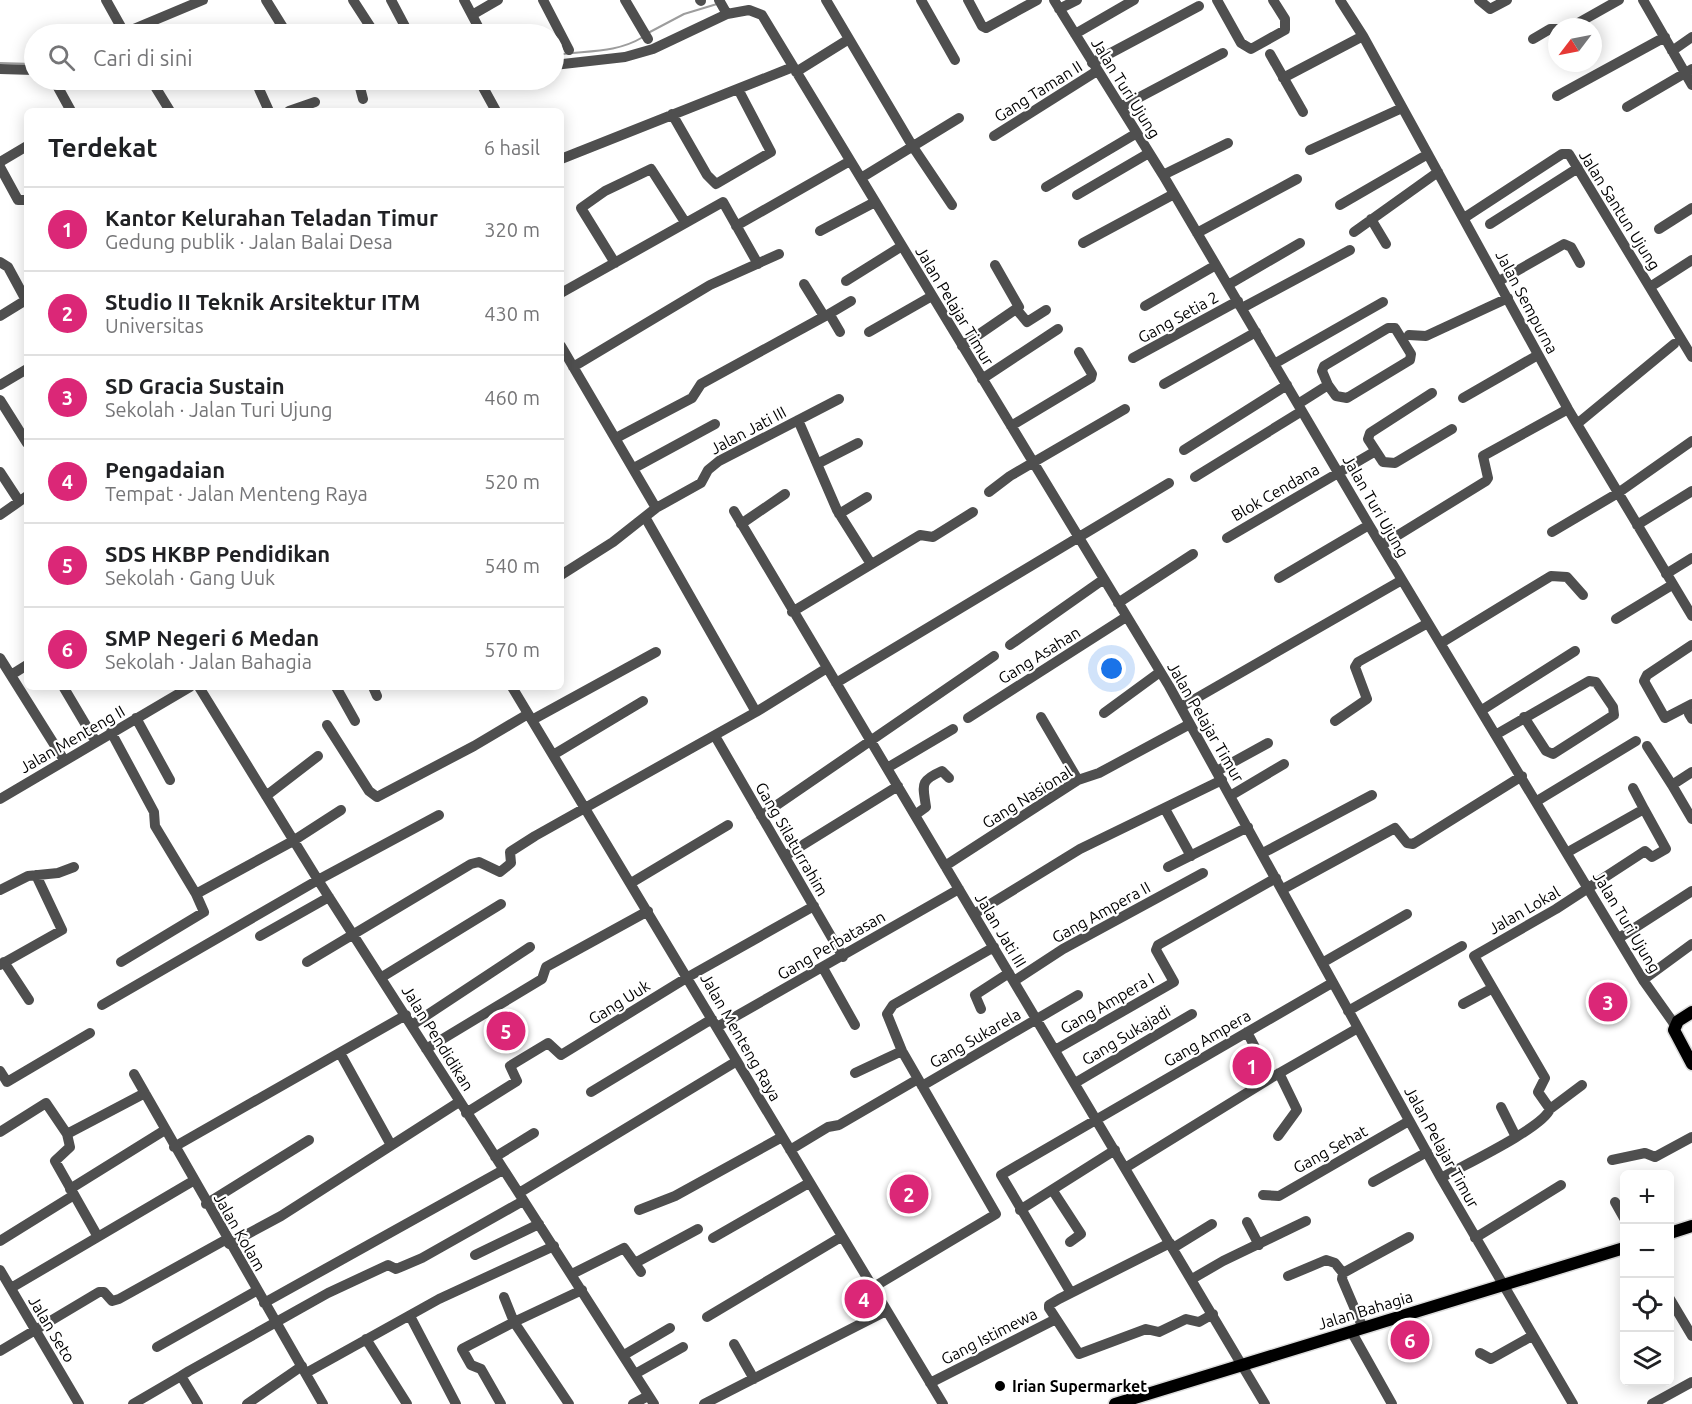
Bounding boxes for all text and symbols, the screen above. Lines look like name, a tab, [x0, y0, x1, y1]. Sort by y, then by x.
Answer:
north arrow	[1548, 18, 1602, 72]
search box	[24, 24, 564, 90]
street label: Jalan Turi Ujung	[1088, 35, 1164, 141]
icon: search	[45, 41, 78, 74]
text: Cari di sini	[93, 45, 193, 70]
street label: Gang Taman II	[991, 57, 1085, 125]
text: Terdekat	[48, 133, 158, 162]
text: 6 hasil	[484, 136, 540, 159]
street label: Jalan Santun Ujung	[1576, 147, 1664, 273]
text: Kantor Kelurahan Teladan Timur	[105, 205, 438, 230]
text: 1	[62, 218, 73, 241]
text: 320 m	[484, 218, 540, 241]
text: Gedung publik · Jalan Balai Desa	[105, 230, 393, 253]
street label: Jalan Pelajar Timur	[912, 243, 998, 369]
street label: Jalan Sempurna	[1492, 247, 1562, 357]
street label: Gang Setia 2	[1135, 288, 1221, 346]
text: Studio II Teknik Arsitektur ITM	[105, 289, 420, 314]
text: 2	[62, 302, 73, 325]
text: 430 m	[484, 302, 540, 325]
text: Universitas	[105, 314, 204, 337]
text: SD Gracia Sustain	[105, 373, 285, 398]
text: 3	[62, 386, 73, 409]
text: 460 m	[484, 386, 540, 409]
text: Sekolah · Jalan Turi Ujung	[105, 398, 333, 421]
street label: Jalan Jati III	[707, 402, 789, 458]
street label: Jalan Turi Ujung	[1339, 452, 1413, 560]
text: Pengadaian	[105, 457, 225, 482]
street label: Blok Cendana	[1228, 460, 1322, 524]
text: 4	[62, 470, 73, 493]
text: 520 m	[484, 470, 540, 493]
text: Tempat · Jalan Menteng Raya	[105, 482, 368, 505]
text: SDS HKBP Pendidikan	[105, 541, 330, 566]
text: 5	[62, 554, 73, 577]
text: 540 m	[484, 554, 540, 577]
text: Sekolah · Gang Uuk	[105, 566, 275, 589]
street label: Gang Asahan	[995, 623, 1083, 687]
text: SMP Negeri 6 Medan	[105, 625, 319, 650]
text: 6	[62, 638, 73, 661]
text: 570 m	[484, 638, 540, 661]
text: Sekolah · Jalan Bahagia	[105, 650, 312, 673]
your location	[1097, 654, 1126, 683]
street label: Jalan Pelajar Timur	[1164, 659, 1248, 785]
street label: Jalan Menteng II	[16, 702, 128, 776]
street label: Gang Nasional	[979, 762, 1075, 832]
street label: Gang Silaturrahim	[752, 779, 832, 899]
street label: Jalan Turi Ujung	[1590, 868, 1664, 976]
street label: Gang Ampera II	[1049, 878, 1153, 946]
street label: Jalan Lokal	[1485, 882, 1563, 938]
street label: Jalan Jati III	[972, 890, 1030, 970]
street label: Gang Perbatasan	[774, 907, 888, 983]
street label: Gang Ampera I	[1057, 969, 1157, 1037]
street label: Jalan Menteng Raya	[697, 970, 785, 1104]
street label: Gang Uuk	[585, 976, 653, 1028]
pin: 3	[1588, 980, 1628, 1024]
street label: Jalan Pendidikan	[398, 982, 478, 1094]
street label: Gang Sukajadi	[1078, 1002, 1174, 1068]
street label: Gang Sukarela	[926, 1005, 1024, 1071]
street label: Gang Ampera	[1160, 1006, 1254, 1070]
pin: 5	[486, 1008, 526, 1054]
pin: 1	[1232, 1044, 1272, 1088]
street label: Jalan Pelajar Timur	[1401, 1083, 1483, 1211]
street label: Gang Sehat	[1290, 1121, 1371, 1177]
map controls	[1620, 1170, 1674, 1386]
button: +	[1620, 1170, 1674, 1224]
pin: 2	[890, 1172, 928, 1216]
street label: Jalan Kolam	[211, 1190, 269, 1274]
button: −	[1620, 1224, 1674, 1278]
pin: 4	[844, 1276, 884, 1322]
button: locate	[1620, 1278, 1674, 1332]
street label: Jalan Bahagia	[1315, 1287, 1415, 1333]
street label: Jalan Seto	[25, 1293, 79, 1365]
street label: Gang Istimewa	[938, 1304, 1040, 1368]
pin: 6	[1390, 1318, 1430, 1362]
button: layers	[1620, 1332, 1674, 1386]
place label: Irian Supermarket	[1012, 1377, 1147, 1395]
marker: Irian Supermarket	[993, 1379, 1007, 1393]

